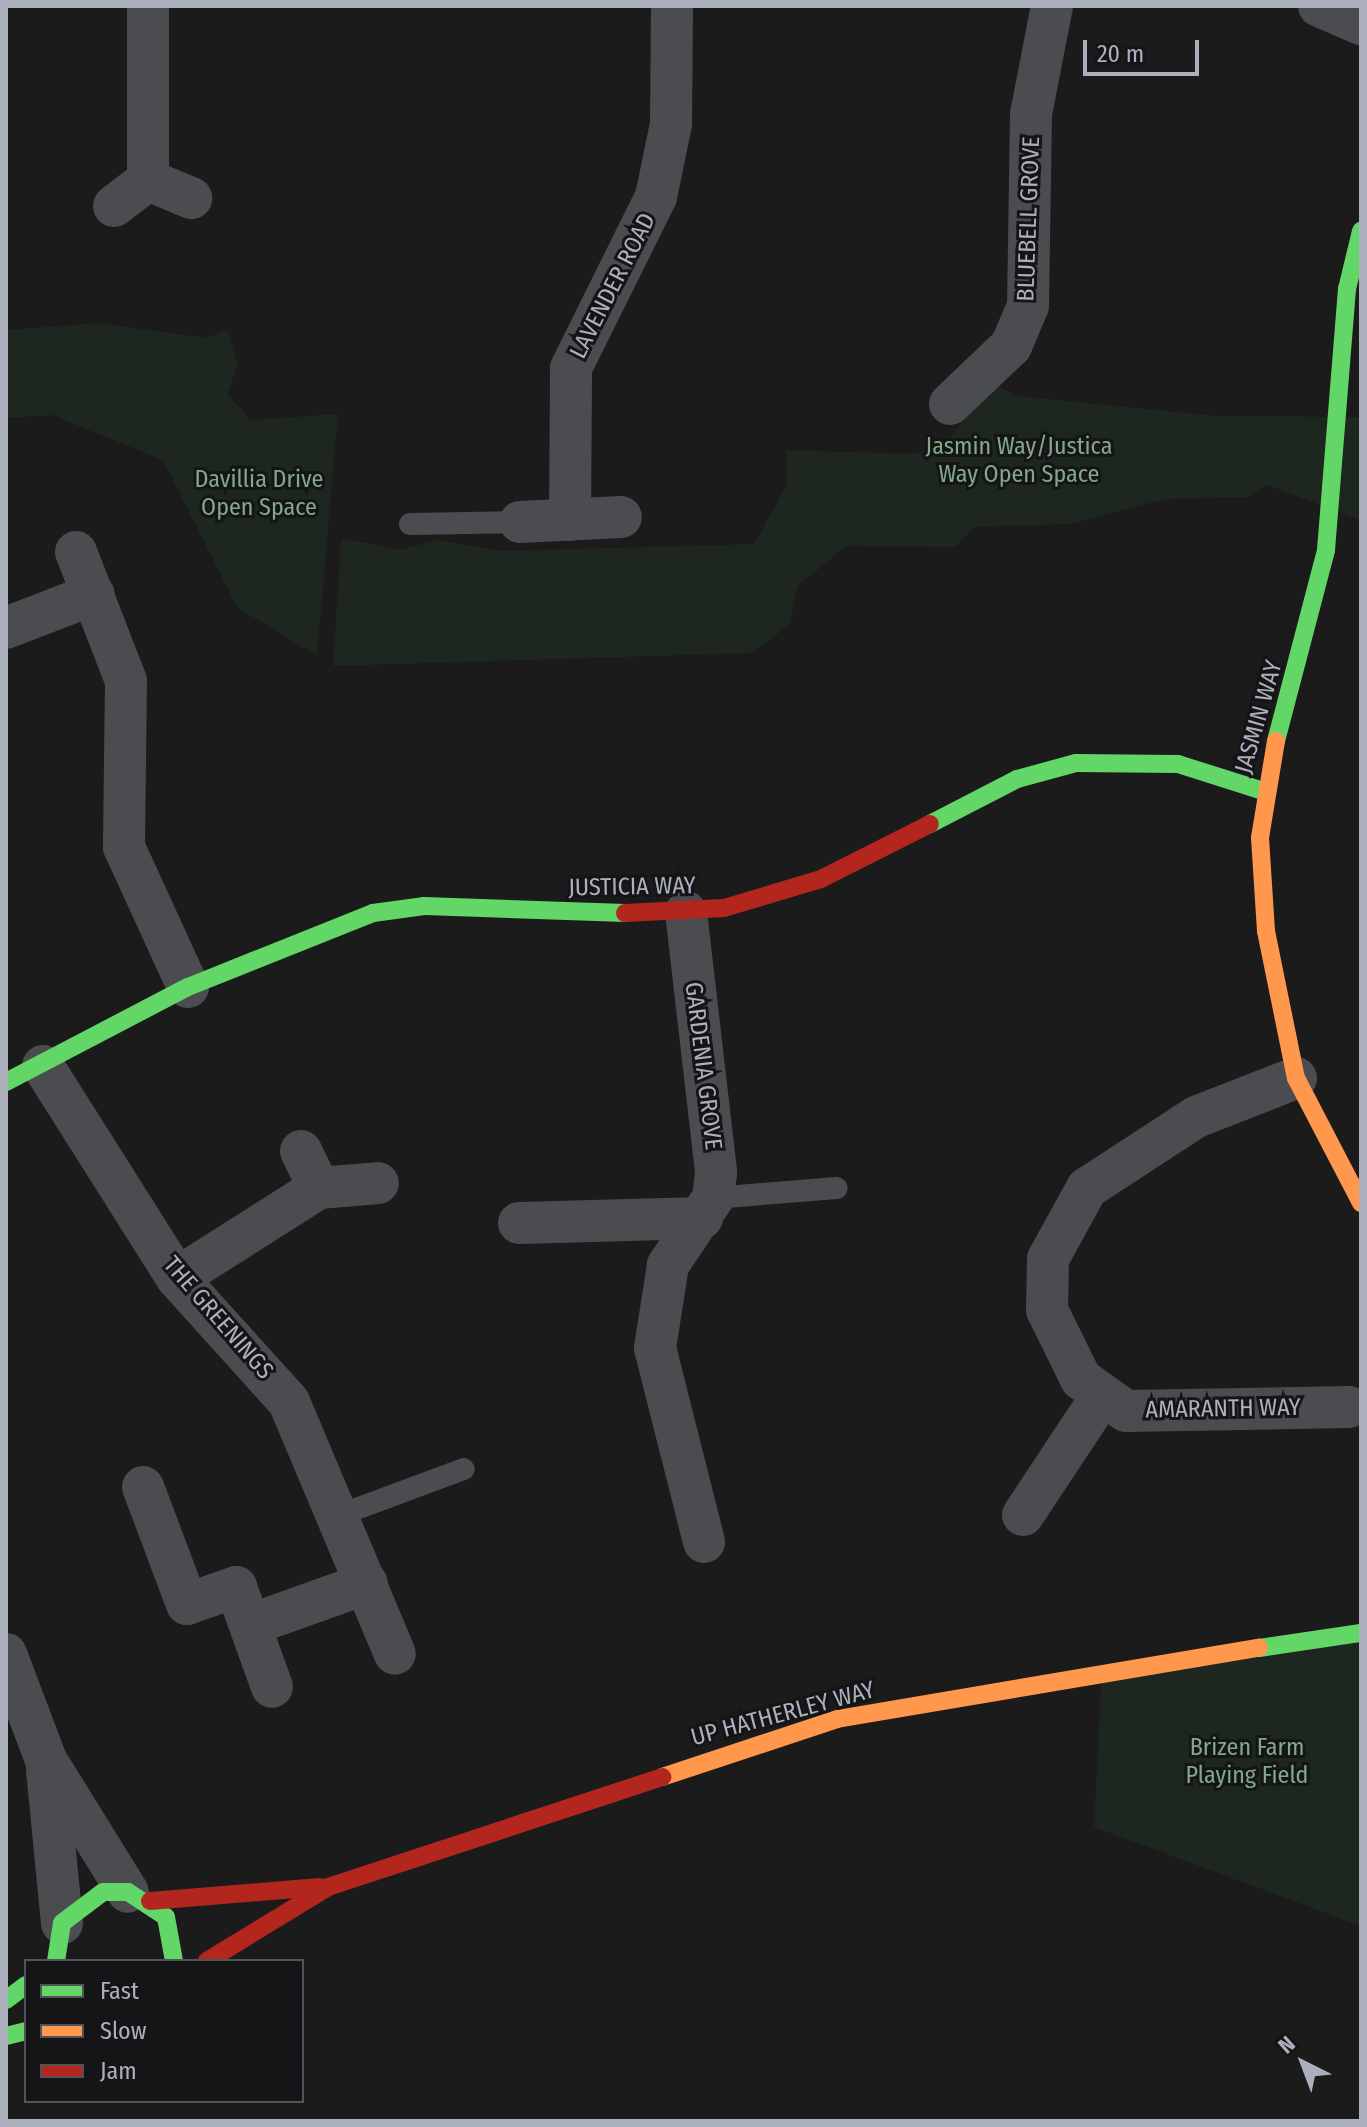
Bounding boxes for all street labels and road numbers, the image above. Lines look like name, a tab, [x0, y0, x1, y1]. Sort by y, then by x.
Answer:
street label: BLUEBELL GROVE	[1012, 136, 1046, 302]
street label: LAVENDER ROAD	[564, 209, 662, 363]
street label: JASMIN WAY	[1229, 657, 1289, 777]
street label: JUSTICIA WAY	[568, 871, 696, 903]
street label: GARDENIA GROVE	[678, 980, 728, 1152]
street label: THE GREENINGS	[157, 1251, 279, 1385]
street label: AMARANTH WAY	[1145, 1393, 1301, 1425]
street label: UP HATHERLEY WAY	[688, 1676, 878, 1752]

